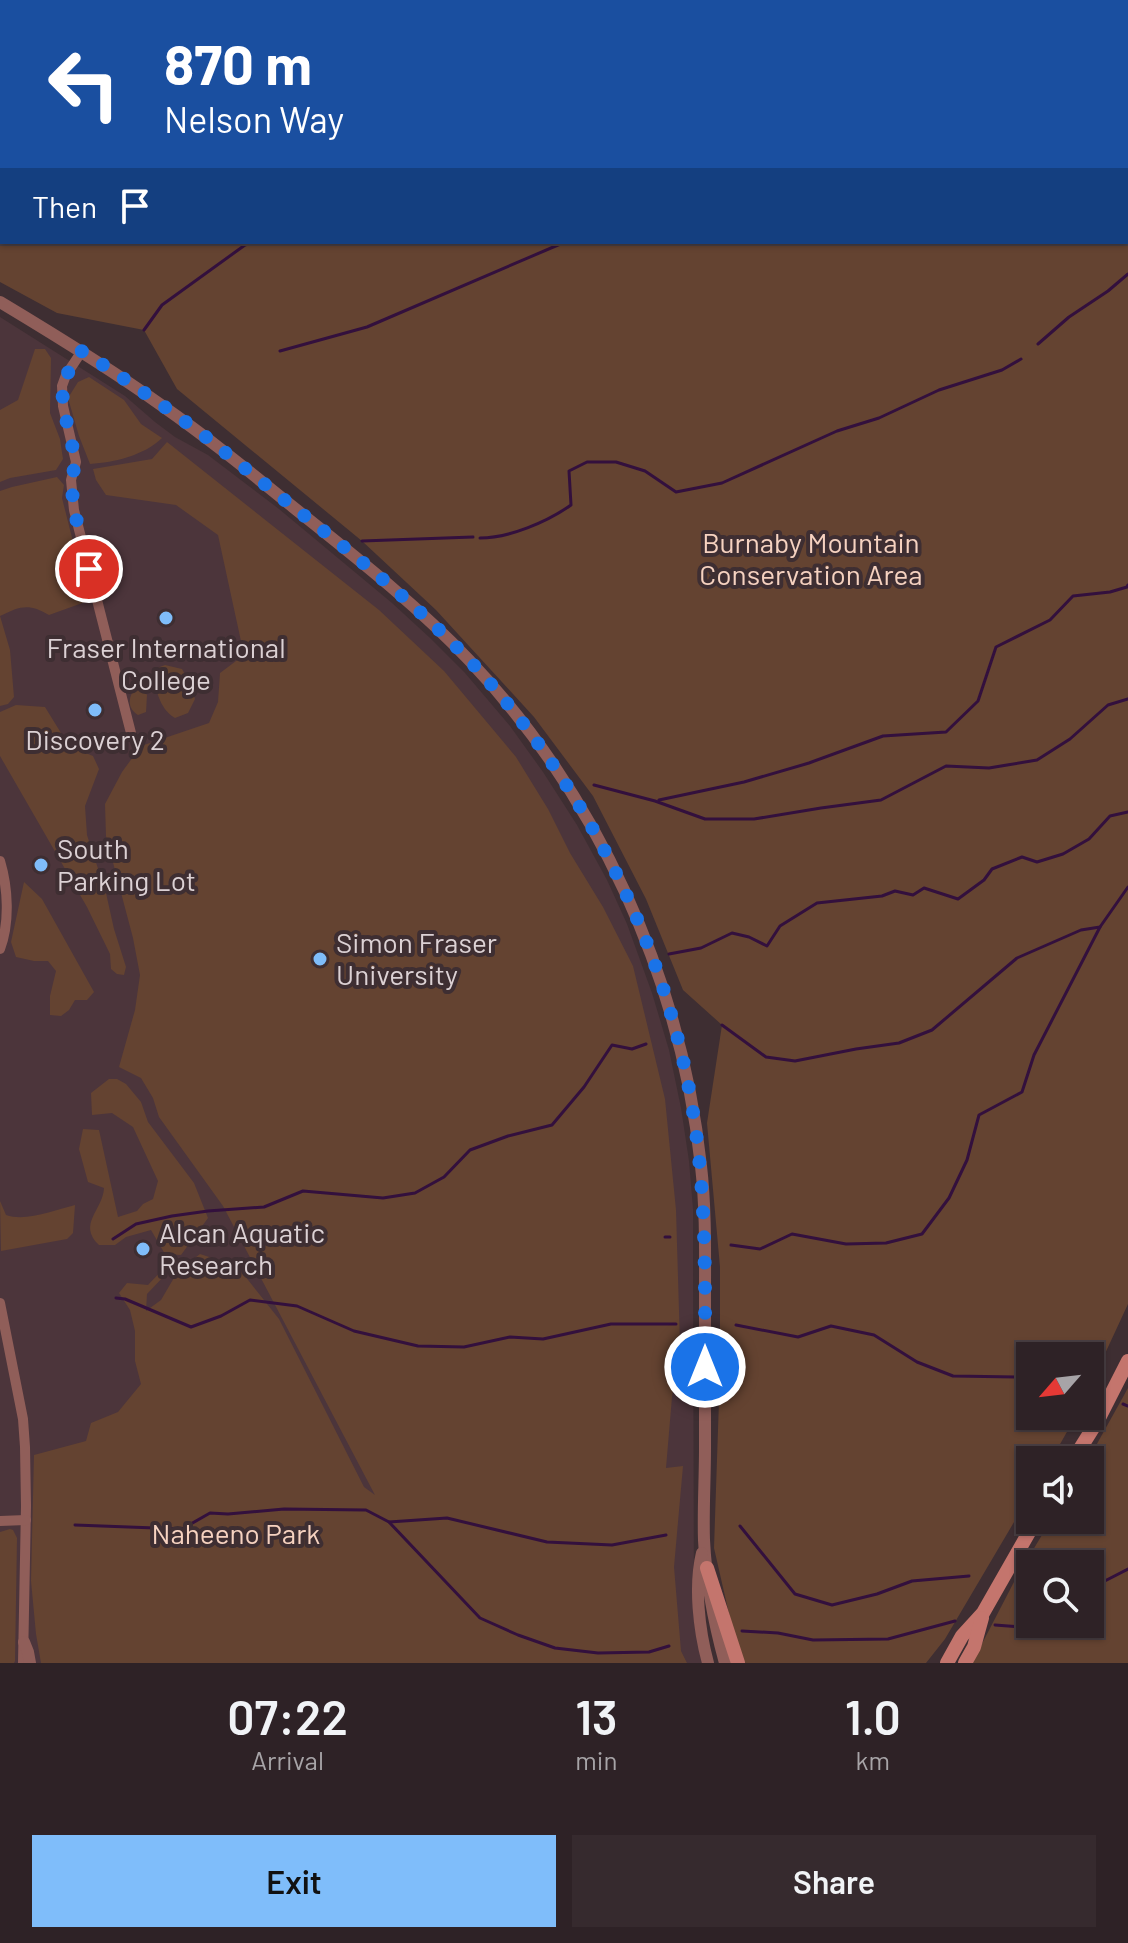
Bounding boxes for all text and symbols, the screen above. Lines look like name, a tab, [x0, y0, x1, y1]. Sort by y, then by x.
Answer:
text: 870 m	[164, 29, 312, 96]
icon: left	[32, 32, 136, 136]
text: Nelson Way	[164, 97, 344, 140]
icon: arrive	[113, 184, 157, 228]
text: Then	[32, 188, 97, 224]
park label: Burnaby Mountain Conservation Area	[699, 525, 923, 591]
pin	[55, 535, 123, 603]
icon: arrive	[67, 547, 111, 591]
marker: Fraser International College	[157, 609, 175, 627]
place label: Fraser International College	[46, 630, 286, 696]
marker: Discovery 2	[86, 701, 104, 719]
place label: Discovery 2	[25, 722, 165, 756]
place label: South Parking Lot	[57, 831, 196, 897]
marker: South Parking Lot	[32, 856, 50, 874]
place label: Simon Fraser University	[336, 925, 497, 991]
marker: Simon Fraser University	[311, 950, 329, 968]
place label: Alcan Aquatic Research	[159, 1215, 325, 1281]
marker: Alcan Aquatic Research	[134, 1240, 152, 1258]
position arrow	[663, 1325, 747, 1409]
north arrow	[1016, 1342, 1104, 1430]
map controls	[1016, 1342, 1104, 1638]
button: sound	[1016, 1446, 1104, 1534]
park label: Naheeno Park	[152, 1516, 320, 1550]
button: search	[1016, 1550, 1104, 1638]
text: 07:22	[227, 1687, 348, 1745]
text: 13	[575, 1687, 618, 1745]
text: 1.0	[845, 1687, 901, 1745]
text: Arrival	[251, 1744, 324, 1775]
text: min	[575, 1744, 617, 1775]
text: km	[856, 1744, 890, 1775]
button: Exit	[32, 1835, 556, 1927]
button: Share	[572, 1835, 1096, 1927]

